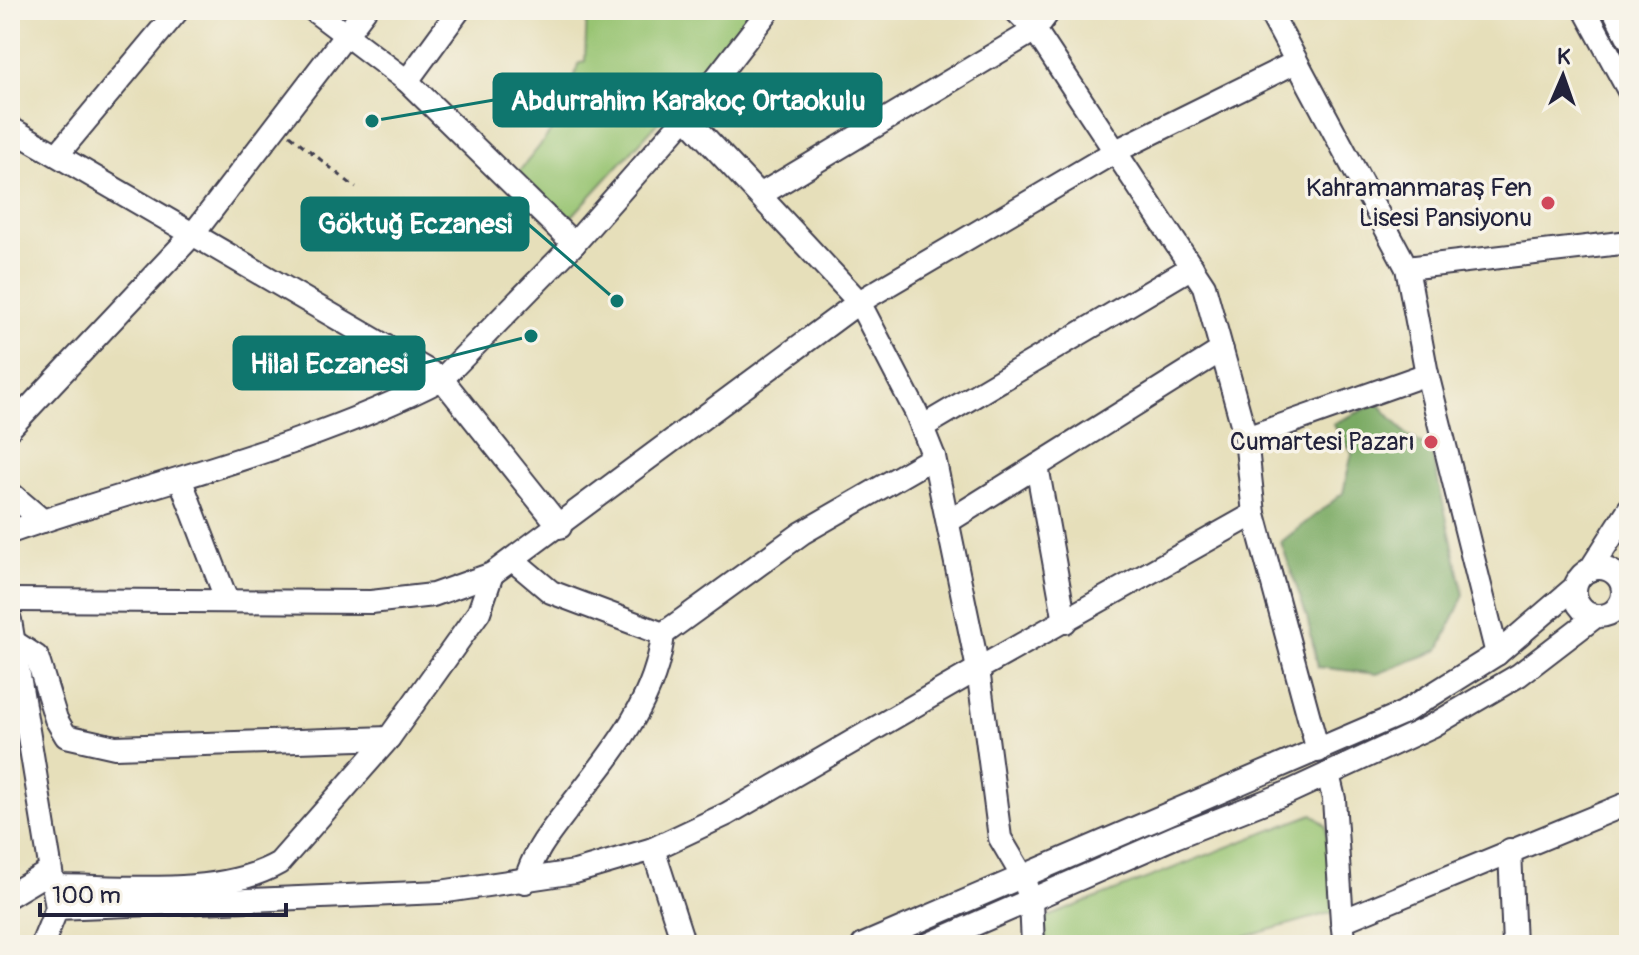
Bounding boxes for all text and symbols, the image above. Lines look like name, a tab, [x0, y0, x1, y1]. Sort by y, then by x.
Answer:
north arrow	[1523, 36, 1603, 116]
text: K	[1557, 43, 1572, 71]
callout: Abdurrahim Karakoç Ortaokulu	[494, 74, 881, 126]
text: Abdurrahim Karakoç Ortaokulu	[510, 84, 866, 119]
place label: Kahramanmaraş Fen Lisesi Pansiyonu	[1306, 172, 1532, 234]
marker: Kahramanmaraş Fen Lisesi Pansiyonu	[1539, 194, 1557, 212]
callout: Göktuğ Eczanesi	[302, 198, 528, 250]
text: Göktuğ Eczanesi	[318, 207, 512, 242]
callout: Hilal Eczanesi	[234, 337, 424, 389]
text: Hilal Eczanesi	[250, 347, 408, 382]
place label: Cumartesi Pazarı	[1230, 426, 1415, 458]
marker: Cumartesi Pazarı	[1422, 433, 1440, 451]
scale bar	[40, 867, 286, 917]
text: 100 m	[52, 881, 121, 910]

